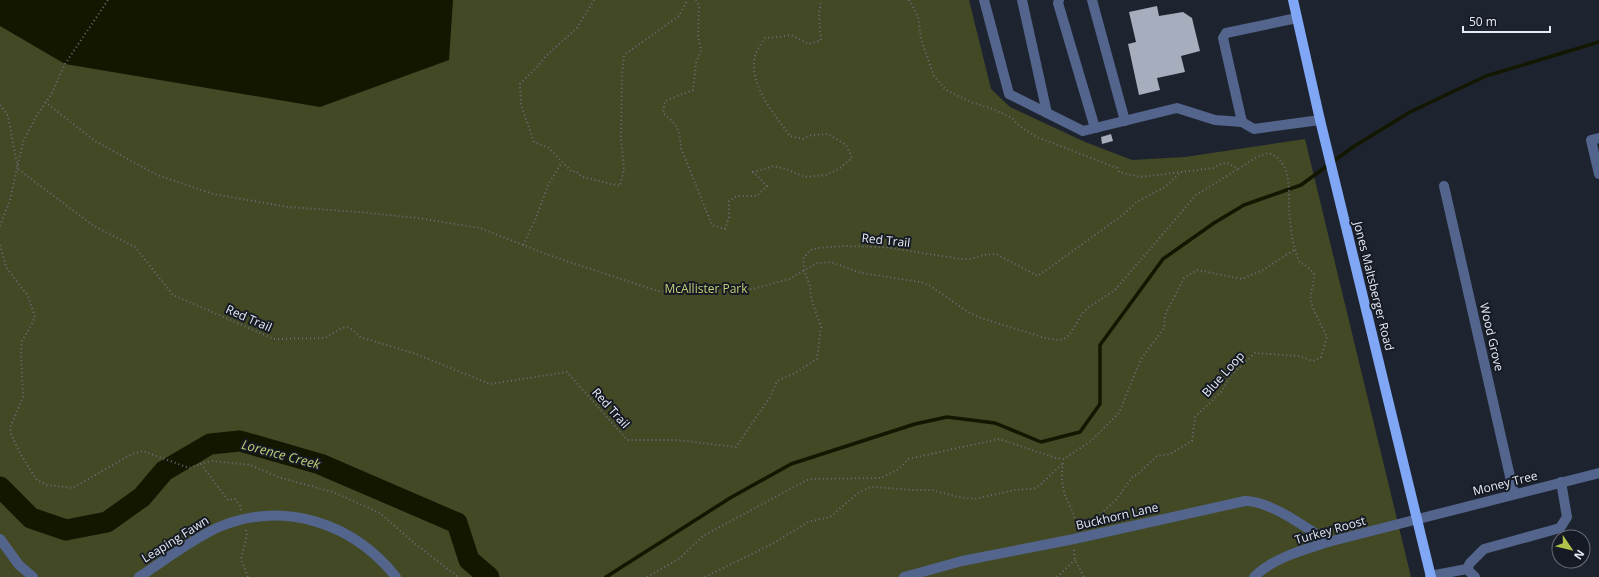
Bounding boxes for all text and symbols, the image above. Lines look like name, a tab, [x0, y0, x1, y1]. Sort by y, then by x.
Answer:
scale bar	[1463, 8, 1550, 34]
text: 50 m	[1469, 13, 1497, 30]
street label: Jones Maltsberger Road	[1349, 219, 1398, 352]
street label: Red Trail	[861, 229, 911, 251]
park label: McAllister Park	[664, 280, 748, 297]
street label: Red Trail	[223, 300, 275, 336]
street label: Wood Grove	[1476, 301, 1508, 373]
street label: Blue Loop	[1198, 347, 1248, 401]
street label: Red Trail	[588, 384, 634, 432]
water label: Lorence Creek	[240, 435, 323, 473]
street label: Money Tree	[1471, 467, 1539, 499]
street label: Buckhorn Lane	[1074, 498, 1160, 534]
street label: Leaping Fawn	[138, 512, 212, 566]
street label: Turkey Roost	[1293, 512, 1367, 548]
north arrow	[1551, 529, 1591, 569]
text: N	[1571, 547, 1588, 563]

